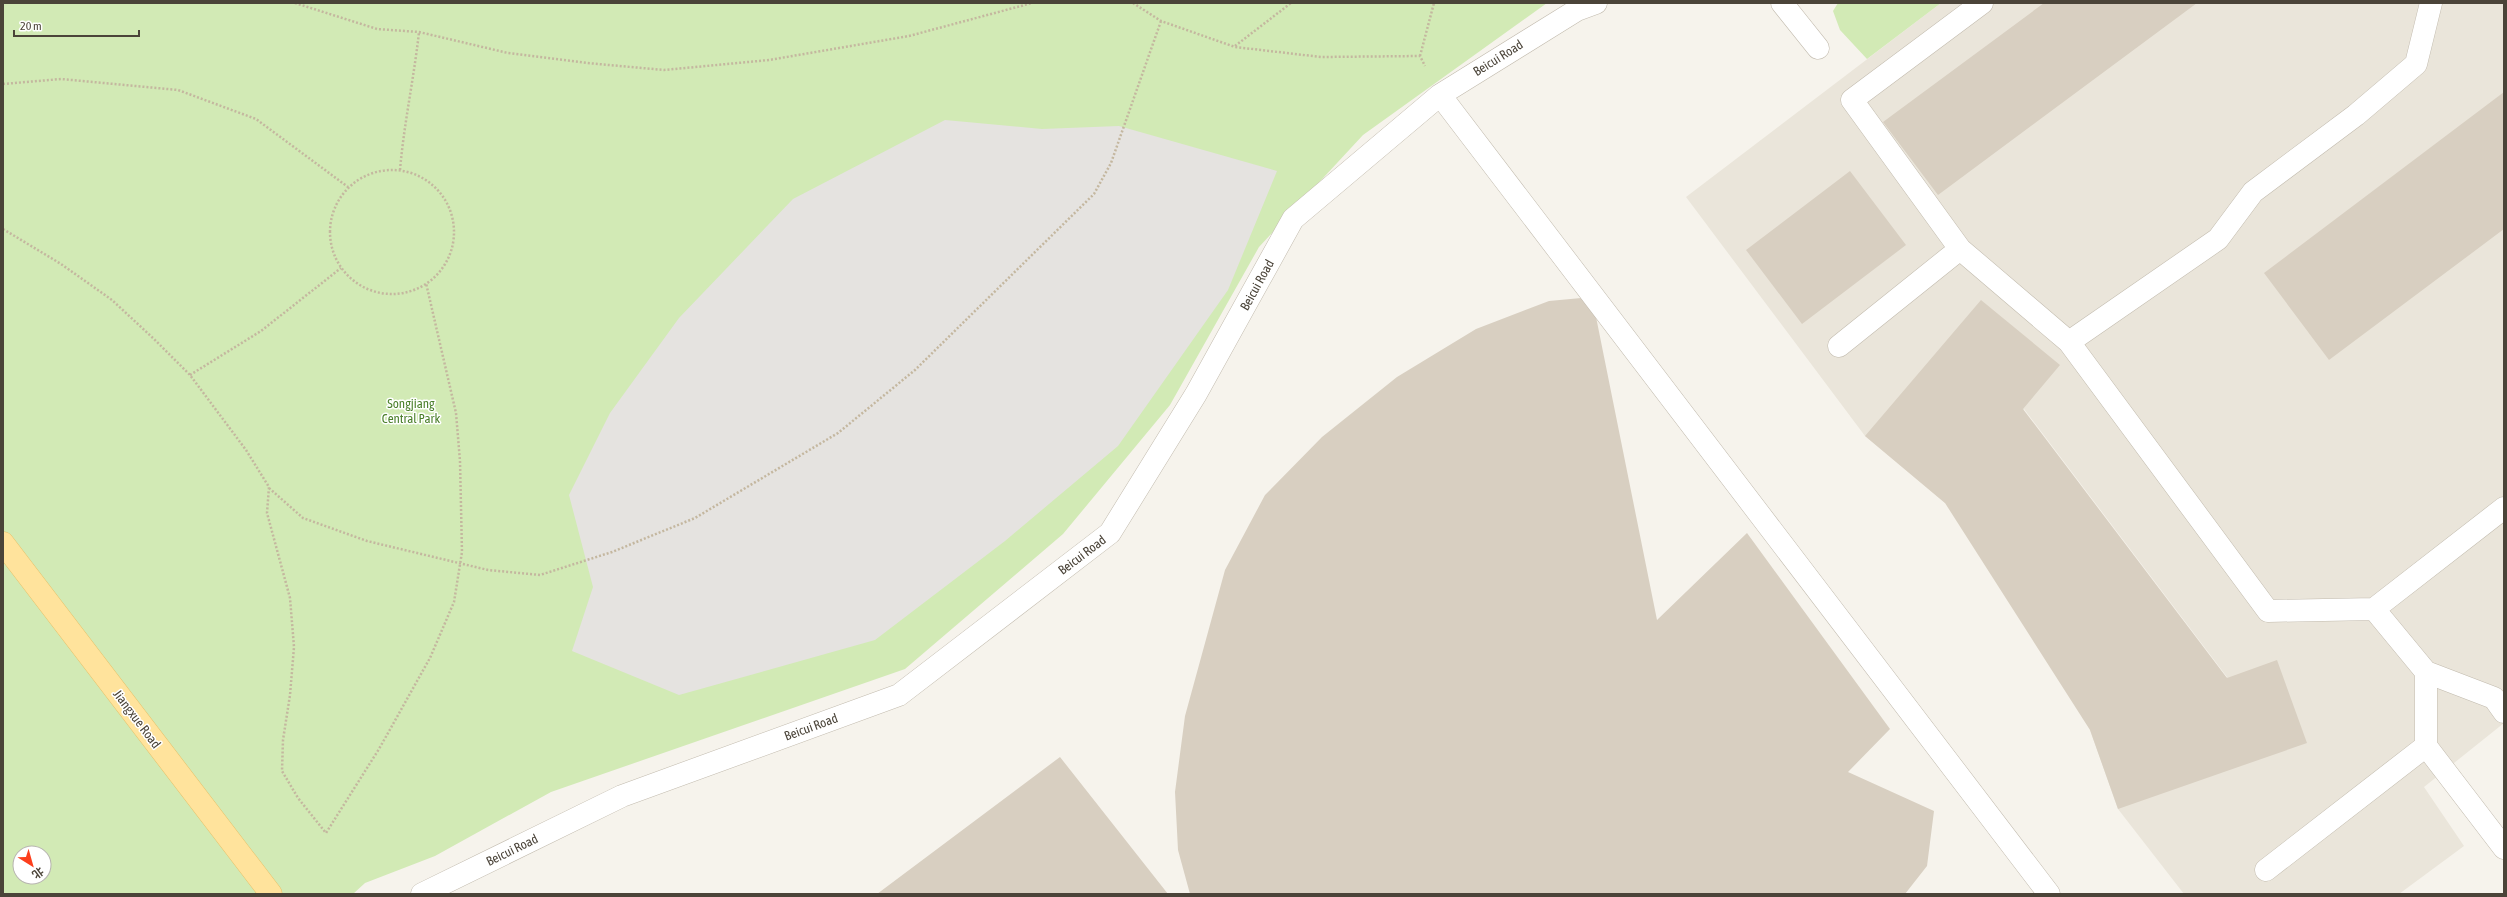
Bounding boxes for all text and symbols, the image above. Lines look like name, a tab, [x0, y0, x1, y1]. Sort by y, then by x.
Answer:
scale bar	[14, 12, 139, 38]
text: 20 m	[20, 19, 42, 33]
street label: Beicui Road	[1470, 37, 1526, 79]
street label: Beicui Road	[1237, 257, 1277, 313]
park label: Songjiang Central Park	[382, 396, 440, 426]
street label: Beicui Road	[1055, 532, 1109, 578]
street label: Jiangxue Road	[110, 687, 164, 751]
street label: Beicui Road	[782, 710, 840, 744]
street label: Beicui Road	[484, 831, 540, 869]
north arrow	[12, 845, 52, 885]
text: 北	[30, 865, 46, 881]

